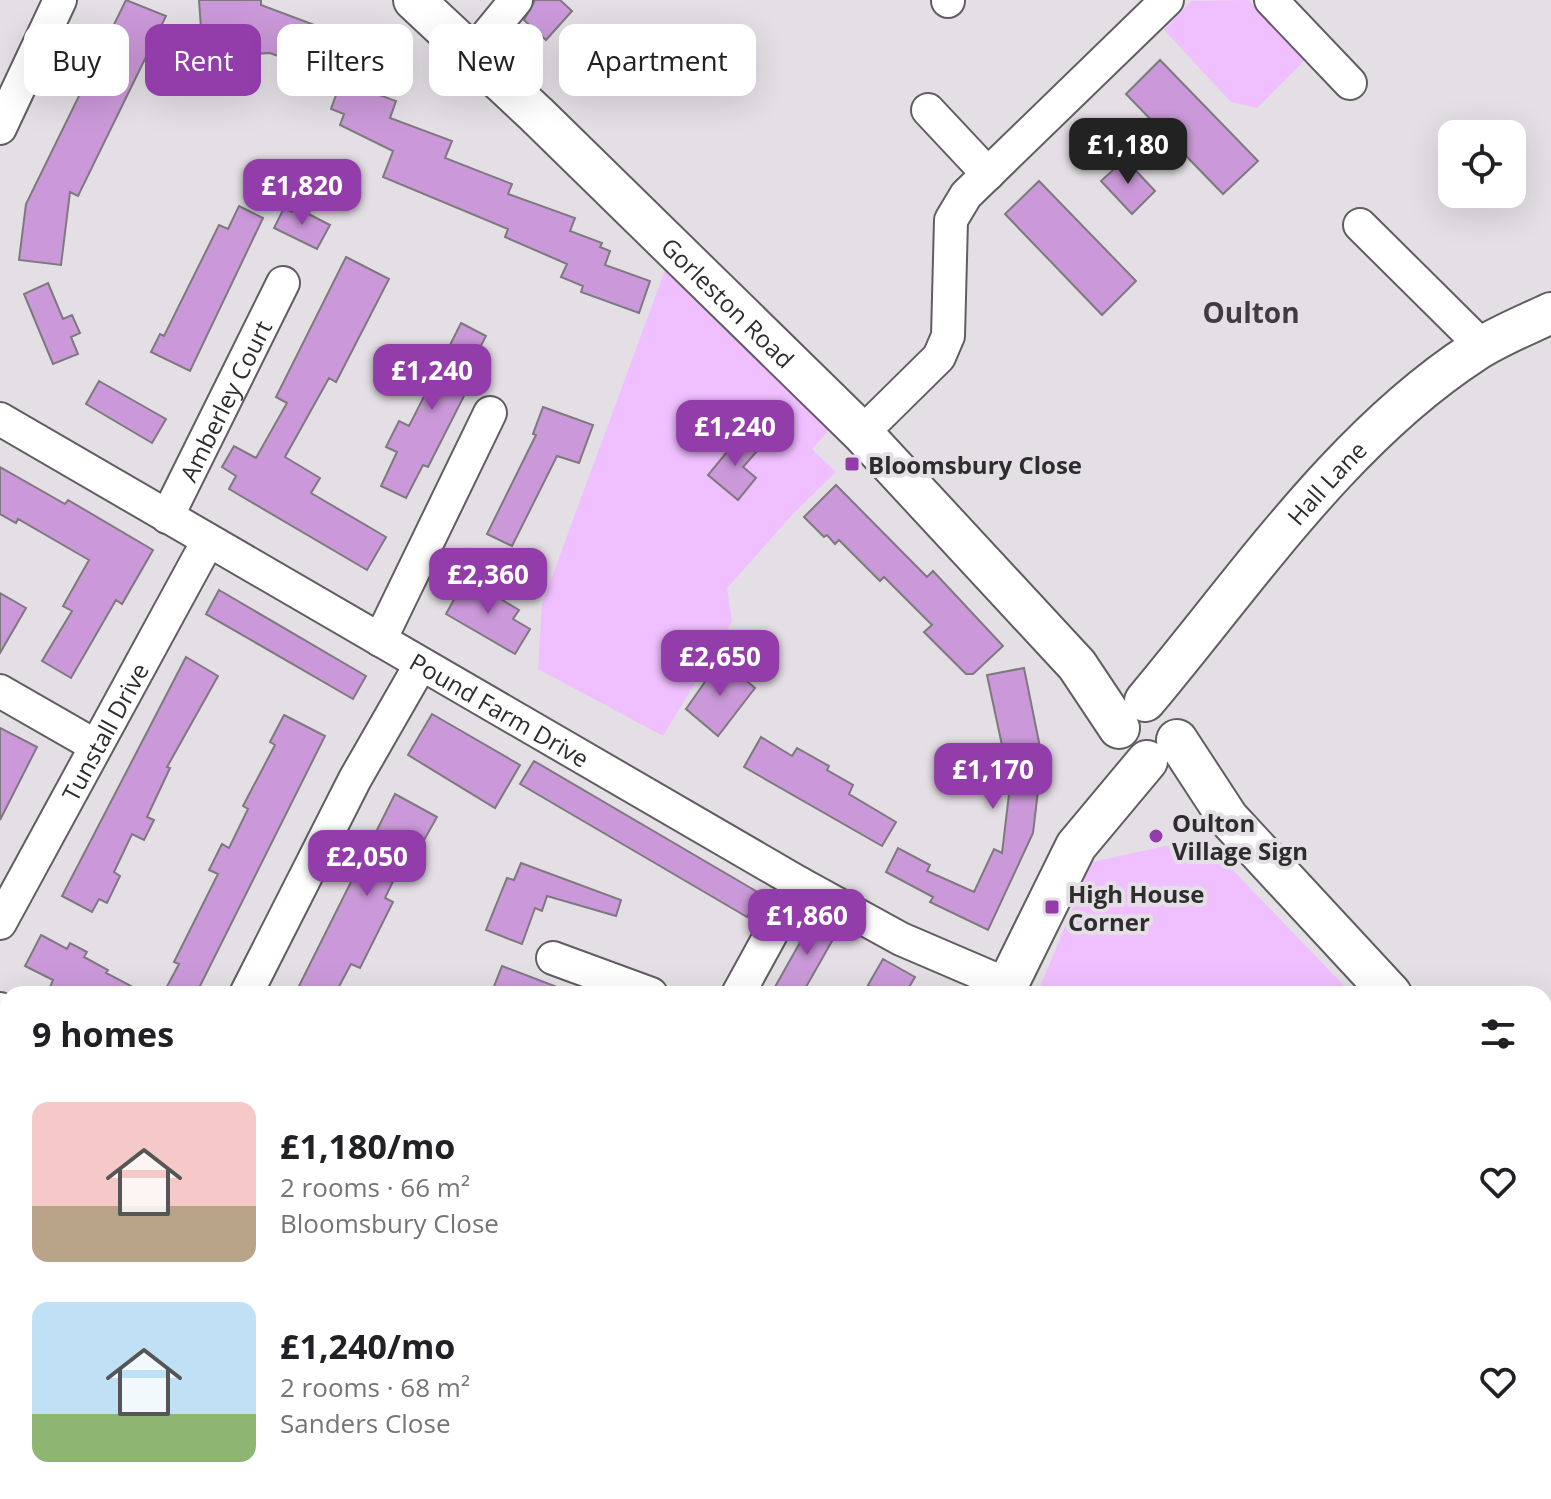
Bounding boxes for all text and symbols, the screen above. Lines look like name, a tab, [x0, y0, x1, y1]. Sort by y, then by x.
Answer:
chip: Buy	[24, 24, 129, 96]
chip: Rent	[145, 24, 261, 96]
chip: Filters	[277, 24, 413, 96]
chip: New	[429, 24, 543, 96]
chip: Apartment	[559, 24, 756, 96]
pin: £1,180	[1063, 118, 1193, 186]
map controls	[1438, 120, 1526, 208]
button: locate	[1438, 120, 1526, 208]
text: £1,180	[1087, 126, 1169, 162]
pin: £1,820	[237, 159, 367, 227]
text: £1,820	[261, 167, 343, 203]
street label: Gorleston Road	[655, 230, 802, 375]
district label: Oulton	[1202, 293, 1300, 331]
street label: Amberley Court	[171, 314, 279, 487]
pin: £1,240	[367, 344, 497, 412]
text: £1,240	[391, 352, 473, 388]
pin: £1,240	[670, 400, 800, 468]
text: £1,240	[694, 408, 776, 444]
street label: Hall Lane	[1279, 433, 1373, 532]
place label: Bloomsbury Close	[868, 448, 1082, 481]
marker: Bloomsbury Close	[843, 455, 861, 473]
pin: £2,360	[423, 548, 553, 616]
text: £2,360	[447, 556, 529, 592]
pin: £2,650	[655, 630, 785, 698]
text: £2,650	[679, 638, 761, 674]
street label: Pound Farm Drive	[404, 644, 595, 774]
street label: Tunstall Drive	[53, 656, 155, 807]
pin: £1,170	[928, 743, 1058, 811]
text: £1,170	[952, 751, 1034, 787]
place label: Oulton Village Sign	[1172, 806, 1308, 867]
marker: Oulton Village Sign	[1147, 827, 1165, 845]
pin: £2,050	[302, 830, 432, 898]
text: £2,050	[326, 838, 408, 874]
place label: High House Corner	[1068, 877, 1204, 938]
pin: £1,860	[742, 889, 872, 957]
text: £1,860	[766, 897, 848, 933]
marker: High House Corner	[1043, 898, 1061, 916]
text: 9 homes	[32, 1011, 174, 1057]
icon: filters	[1476, 1012, 1520, 1056]
text: £1,180/mo	[280, 1123, 455, 1169]
icon: home	[96, 1134, 192, 1230]
icon: heart	[1476, 1160, 1520, 1204]
text: 2 rooms · 66 m²	[280, 1169, 470, 1205]
text: Bloomsbury Close	[280, 1205, 499, 1241]
text: £1,240/mo	[280, 1323, 455, 1369]
icon: home	[96, 1334, 192, 1430]
icon: heart	[1476, 1360, 1520, 1404]
text: 2 rooms · 68 m²	[280, 1369, 470, 1405]
text: Sanders Close	[280, 1405, 451, 1441]

